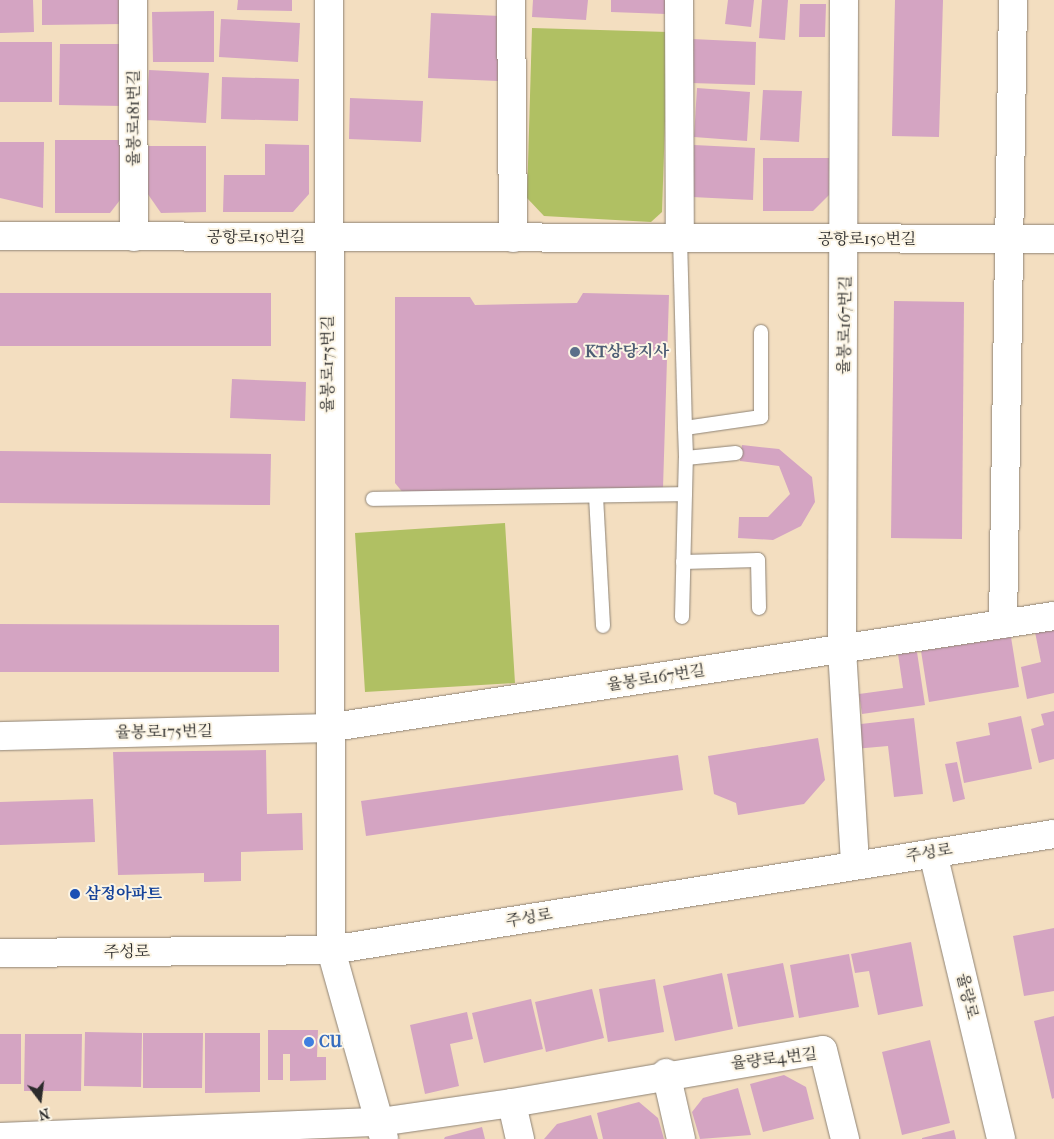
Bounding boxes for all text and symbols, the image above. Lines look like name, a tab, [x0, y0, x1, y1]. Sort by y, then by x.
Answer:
street label: 율봉로181번길	[124, 70, 144, 166]
street label: 공항로150번길	[207, 227, 305, 247]
street label: 공항로150번길	[818, 229, 916, 249]
street label: 율봉로167번길	[835, 275, 855, 375]
street label: 율봉로175번길	[318, 315, 338, 413]
place label: KT상당지사	[585, 342, 669, 362]
marker: KT상당지사	[569, 346, 581, 358]
street label: 율봉로167번길	[606, 661, 706, 695]
street label: 율봉로175번길	[115, 722, 213, 742]
street label: 주성로	[905, 840, 953, 866]
place label: 삼정아파트	[85, 884, 162, 904]
marker: 삼정아파트	[69, 888, 81, 900]
street label: 주성로	[505, 905, 553, 931]
street label: 주성로	[104, 942, 150, 962]
street label: 율량로	[952, 971, 982, 1021]
place label: CU	[319, 1032, 342, 1052]
marker: CU	[303, 1036, 315, 1048]
street label: 율량로4번길	[730, 1044, 818, 1074]
north arrow	[15, 1074, 65, 1124]
text: N	[37, 1104, 51, 1124]

